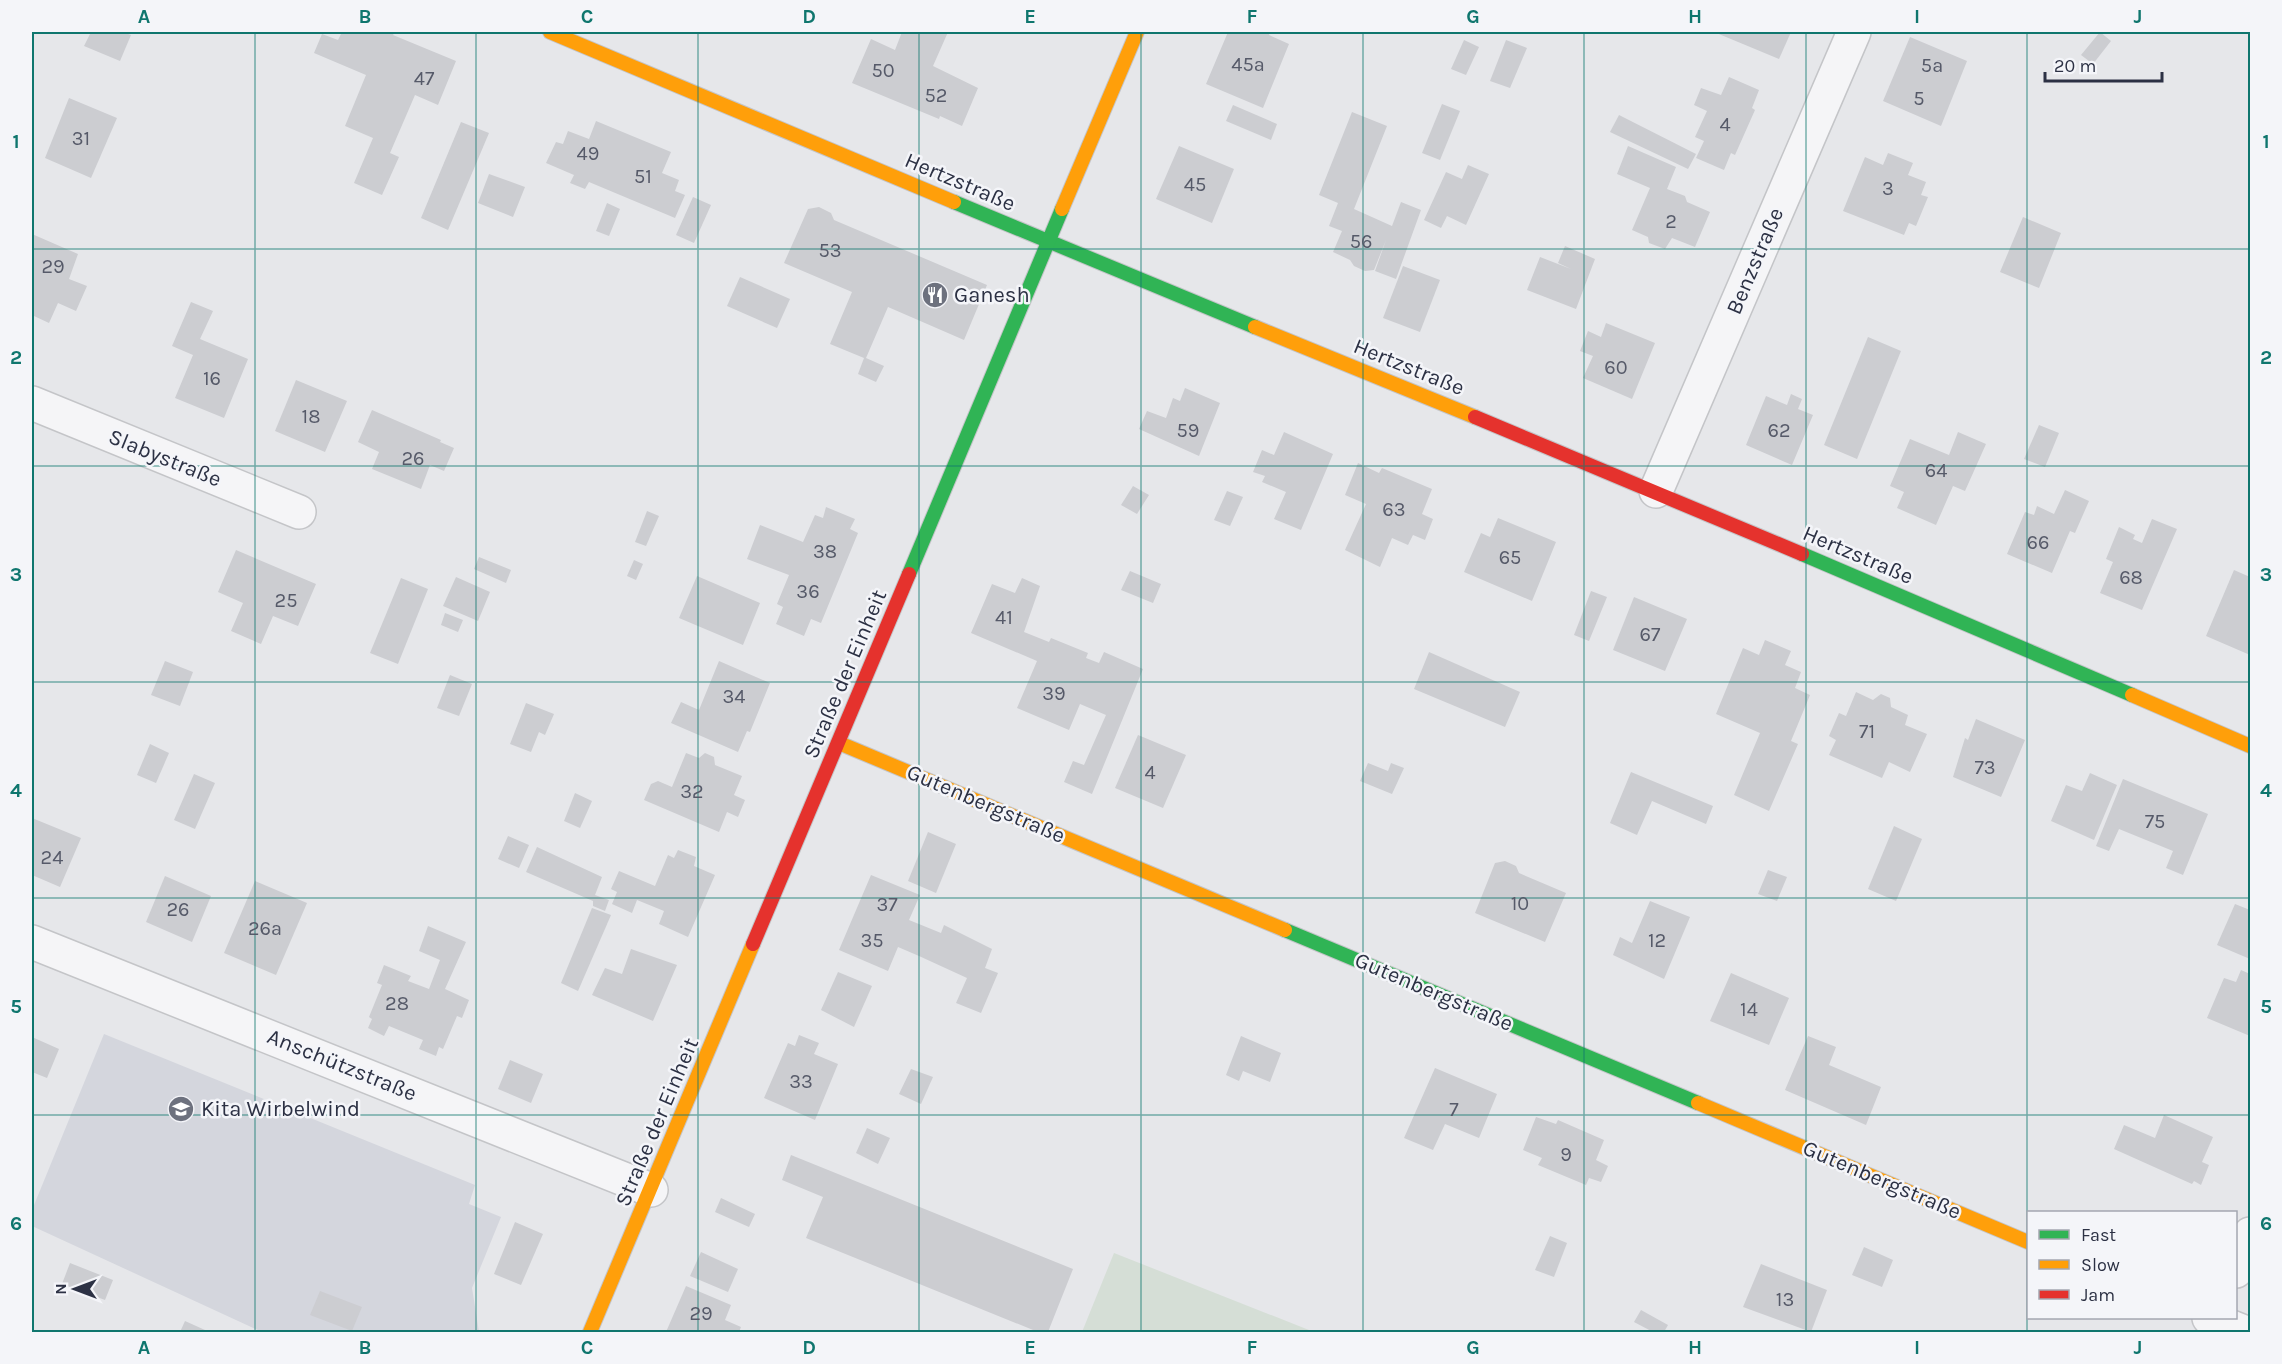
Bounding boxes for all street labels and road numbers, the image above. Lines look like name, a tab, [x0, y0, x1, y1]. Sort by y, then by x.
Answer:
street label: Hertzstraße	[901, 147, 1019, 217]
street label: Benzstraße	[1721, 204, 1789, 318]
street label: Hertzstraße	[1350, 333, 1468, 401]
street label: Slabystraße	[105, 424, 225, 492]
street label: Hertzstraße	[1799, 520, 1917, 590]
street label: Straße der Einheit	[798, 586, 892, 762]
street label: Gutenbergstraße	[903, 759, 1069, 849]
street label: Gutenbergstraße	[1351, 947, 1517, 1037]
street label: Anschützstraße	[263, 1023, 421, 1107]
street label: Straße der Einheit	[610, 1034, 704, 1210]
street label: Gutenbergstraße	[1799, 1135, 1965, 1225]

